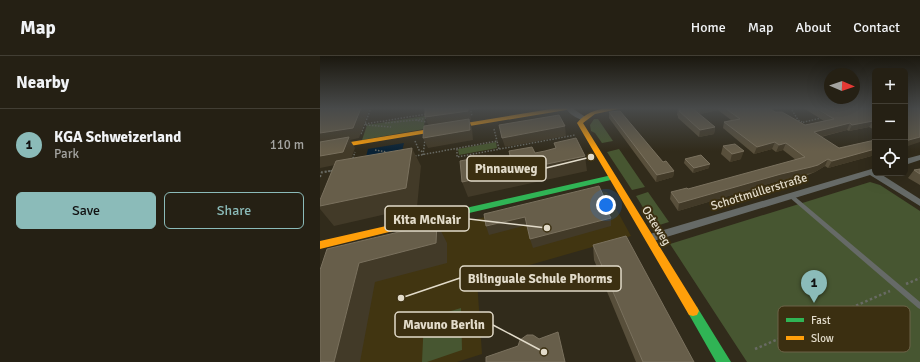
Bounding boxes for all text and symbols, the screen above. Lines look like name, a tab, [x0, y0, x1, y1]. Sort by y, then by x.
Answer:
text: Map	[20, 16, 56, 40]
text: Home	[691, 19, 726, 36]
text: Map	[748, 19, 773, 36]
text: About	[795, 19, 831, 36]
text: Contact	[853, 19, 900, 36]
north arrow	[824, 68, 860, 104]
map controls	[872, 68, 908, 176]
button: +	[872, 68, 908, 104]
text: Nearby	[16, 72, 69, 93]
button: −	[872, 104, 908, 140]
text: KGA Schweizerland	[54, 128, 181, 146]
text: 1	[25, 137, 33, 153]
text: 110 m	[270, 137, 304, 153]
button: locate	[872, 140, 908, 176]
text: Park	[54, 146, 79, 162]
callout: Pinnauweg	[467, 156, 546, 181]
text: Pinnauweg	[475, 161, 537, 177]
street label: Schottmüllerstraße	[709, 170, 809, 214]
button: Save	[16, 192, 156, 229]
button: Share	[164, 192, 304, 229]
your location	[596, 195, 616, 215]
street label: Osteweg	[638, 203, 674, 249]
callout: Kita McNair	[385, 206, 469, 231]
text: Kita McNair	[393, 212, 462, 228]
callout: Bilinguale Schule Phorms	[460, 266, 621, 291]
pin: 1	[801, 270, 827, 303]
text: Bilinguale Schule Phorms	[468, 271, 613, 287]
legend	[778, 306, 910, 352]
callout: Mavuno Berlin	[395, 312, 493, 337]
text: Fast	[811, 314, 831, 327]
text: Mavuno Berlin	[403, 317, 485, 333]
text: Slow	[811, 332, 834, 345]

